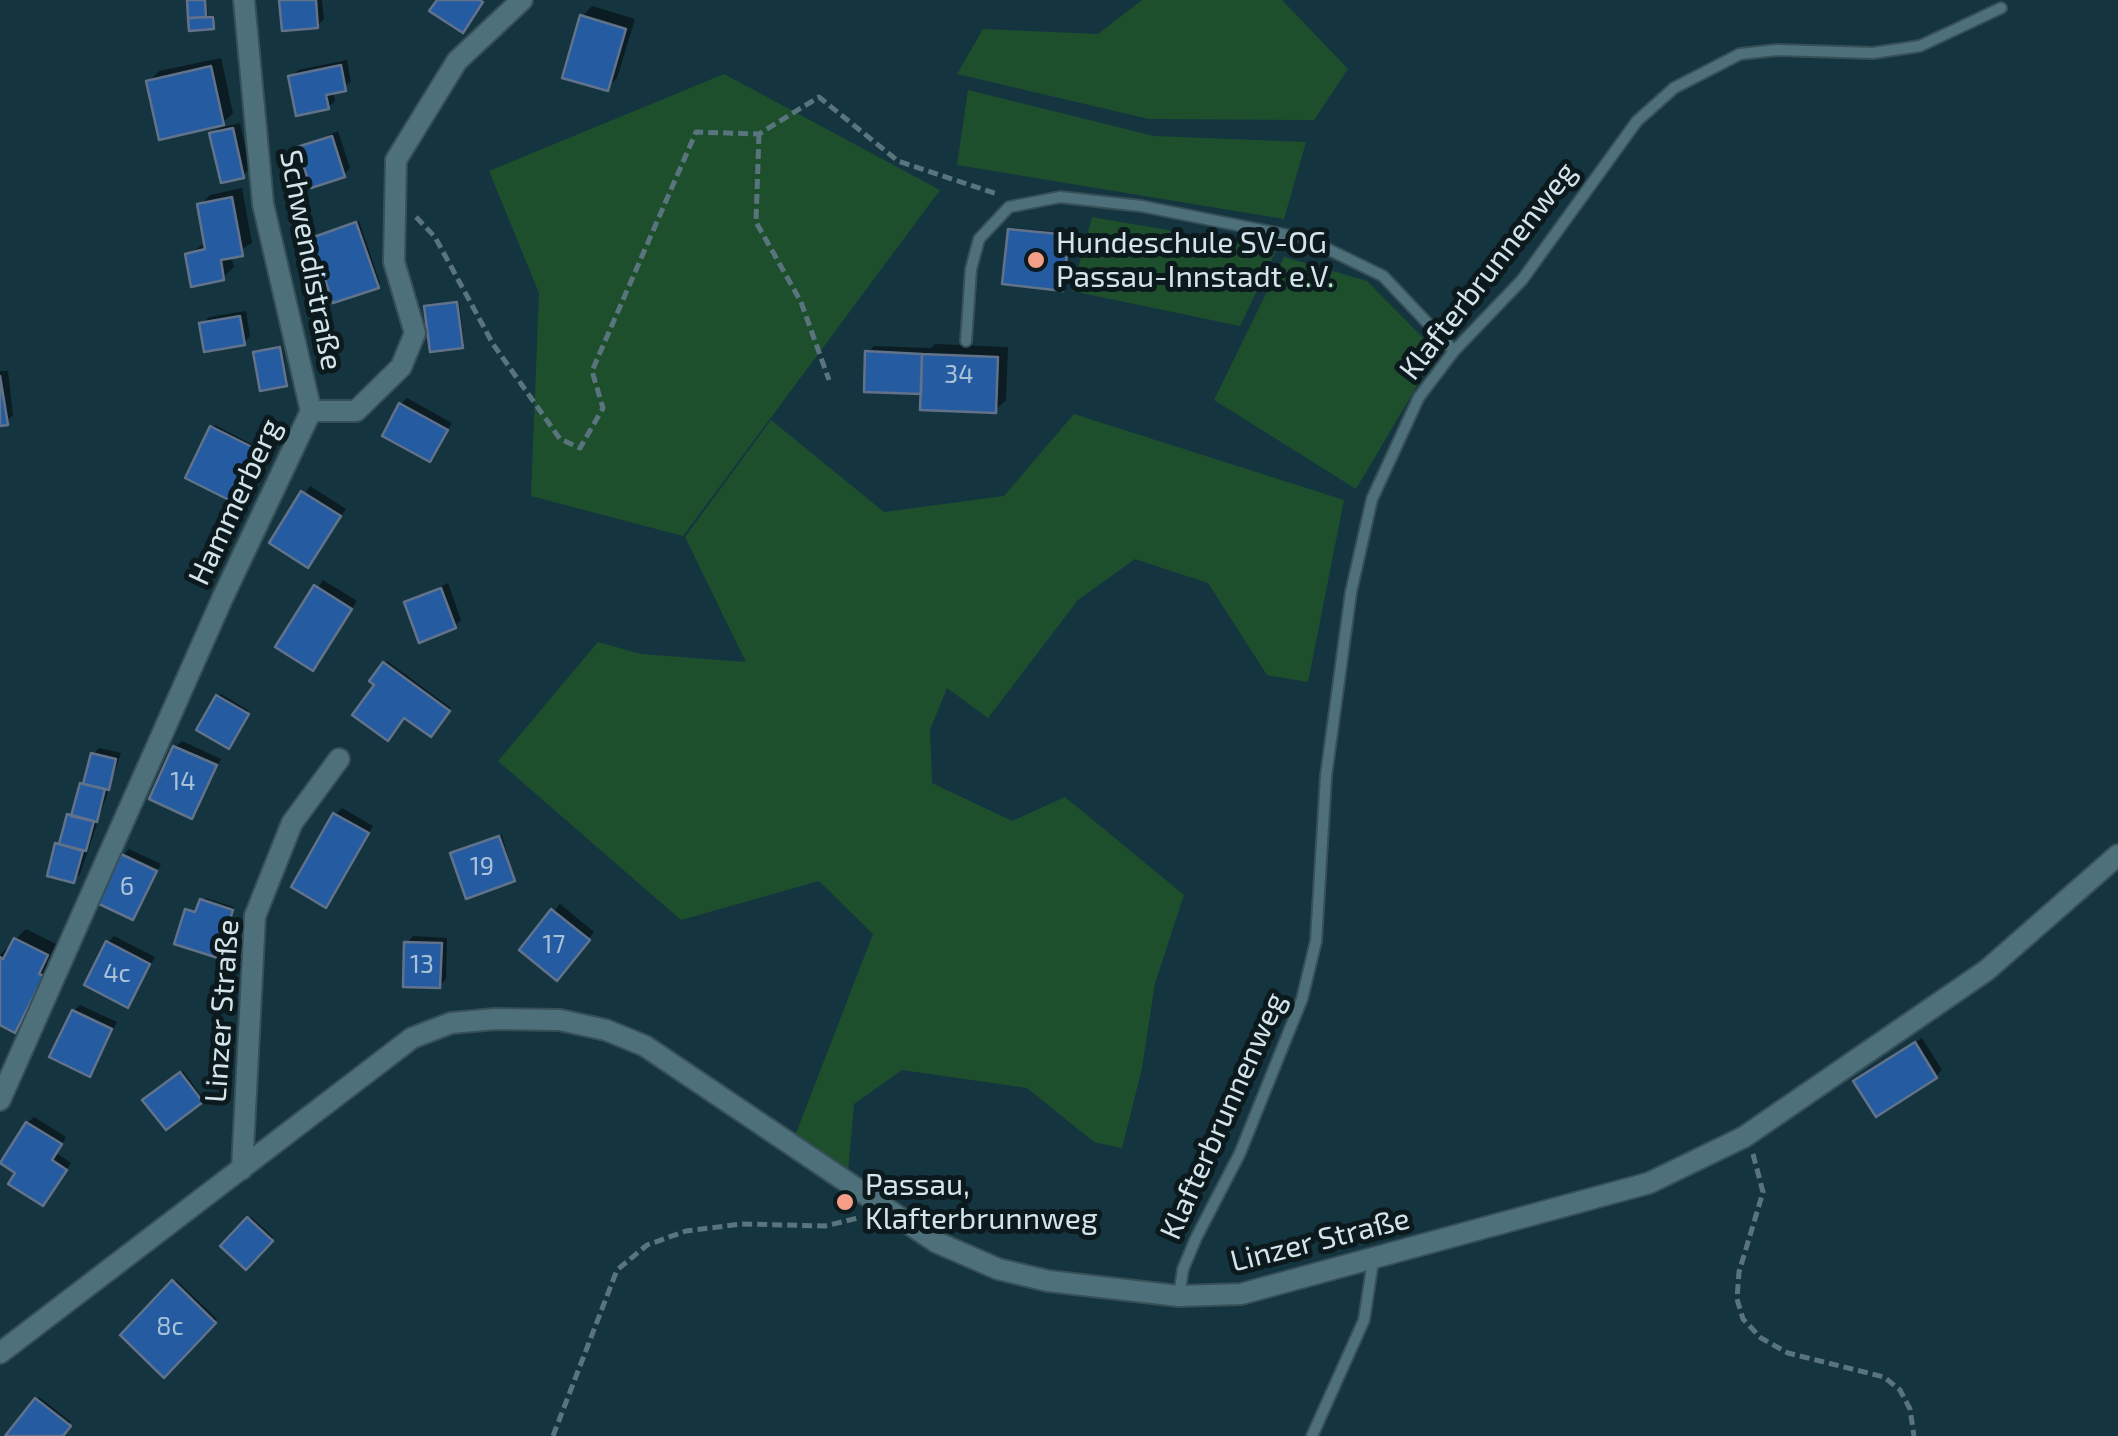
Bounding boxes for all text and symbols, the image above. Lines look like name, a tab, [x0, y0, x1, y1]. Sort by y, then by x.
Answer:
street label: Schwendistraße	[272, 147, 350, 373]
street label: Klafterbrunnenweg	[1392, 155, 1584, 387]
place label: Hundeschule SV-OG Passau-Innstadt e.V.	[1056, 225, 1334, 296]
marker: Hundeschule SV-OG Passau-Innstadt e.V.	[1025, 249, 1047, 271]
house number: 34	[944, 360, 974, 390]
street label: Hammerberg	[181, 413, 289, 591]
house number: 14	[170, 767, 196, 797]
house number: 19	[470, 852, 494, 882]
house number: 6	[120, 872, 134, 902]
street label: Linzer Straße	[198, 918, 246, 1104]
house number: 17	[543, 930, 565, 960]
house number: 13	[410, 950, 434, 980]
house number: 4c	[103, 959, 131, 989]
street label: Klafterbrunnenweg	[1152, 987, 1294, 1245]
place label: Passau, Klafterbrunnweg	[865, 1167, 1098, 1238]
marker: Passau, Klafterbrunnweg	[834, 1191, 856, 1213]
street label: Linzer Straße	[1227, 1200, 1413, 1280]
house number: 8c	[156, 1312, 184, 1342]

